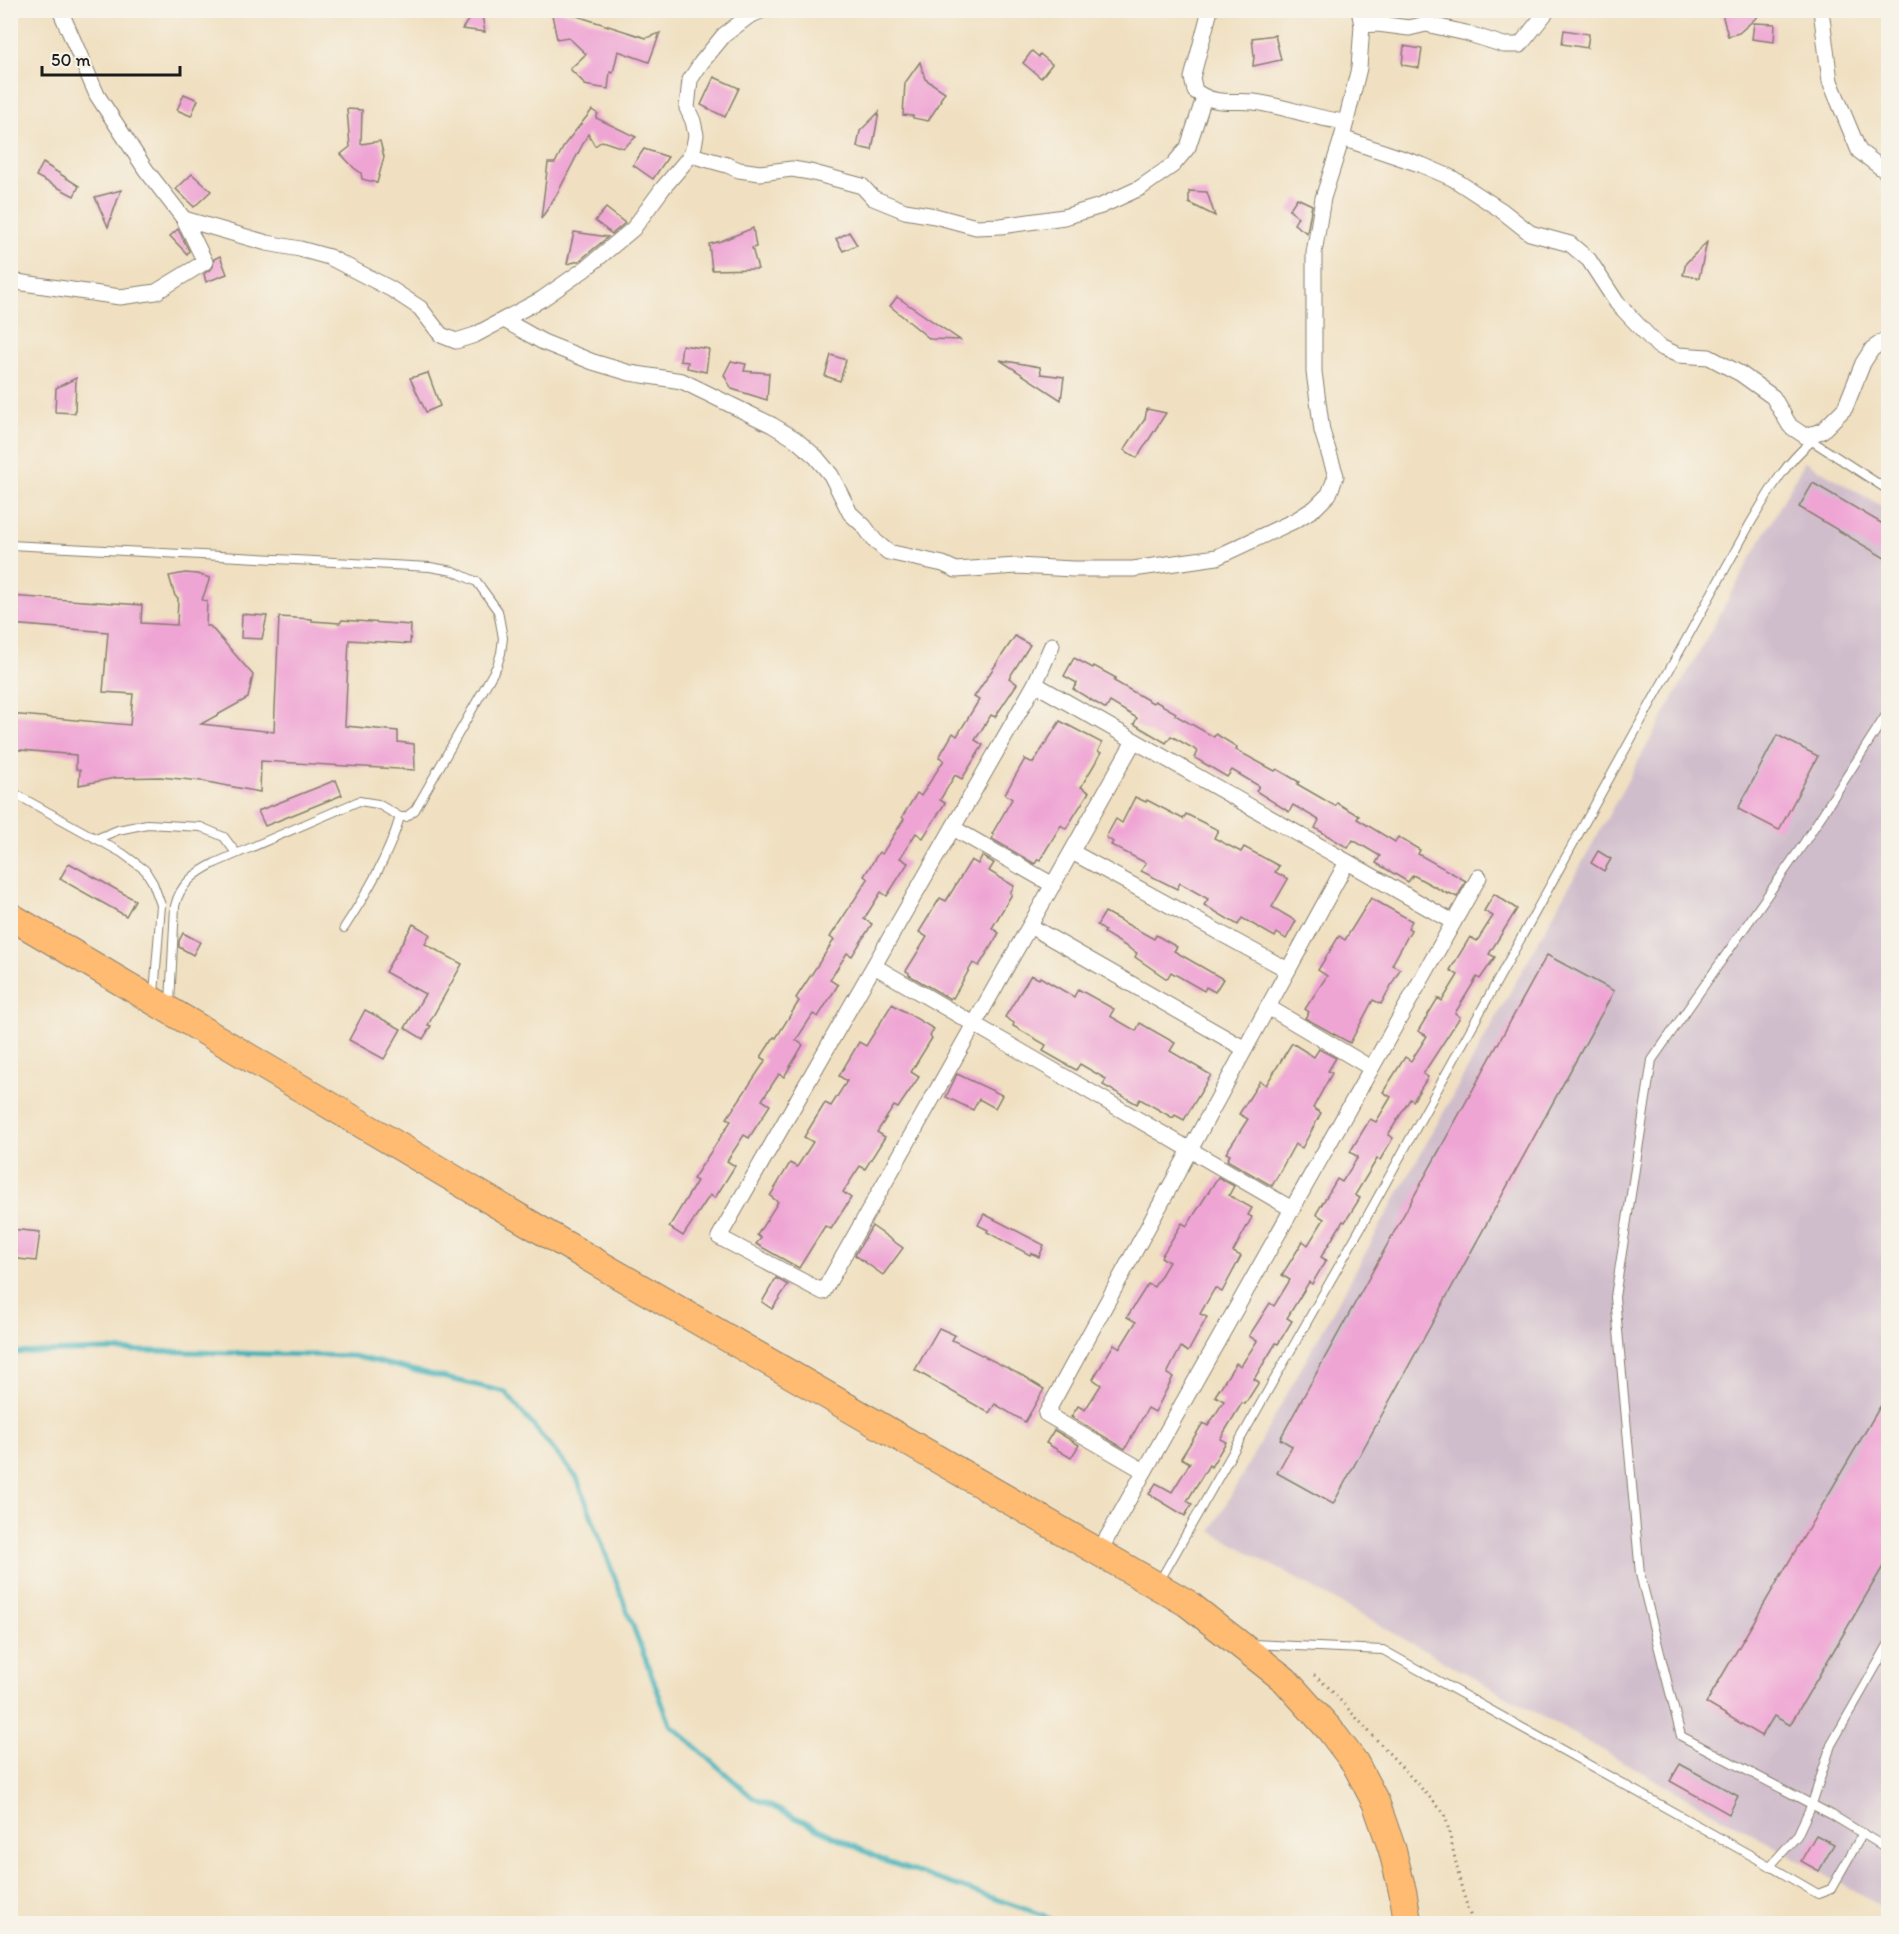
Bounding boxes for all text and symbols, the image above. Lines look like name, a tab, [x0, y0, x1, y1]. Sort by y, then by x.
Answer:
scale bar	[42, 39, 180, 77]
text: 50 m	[51, 49, 91, 71]

